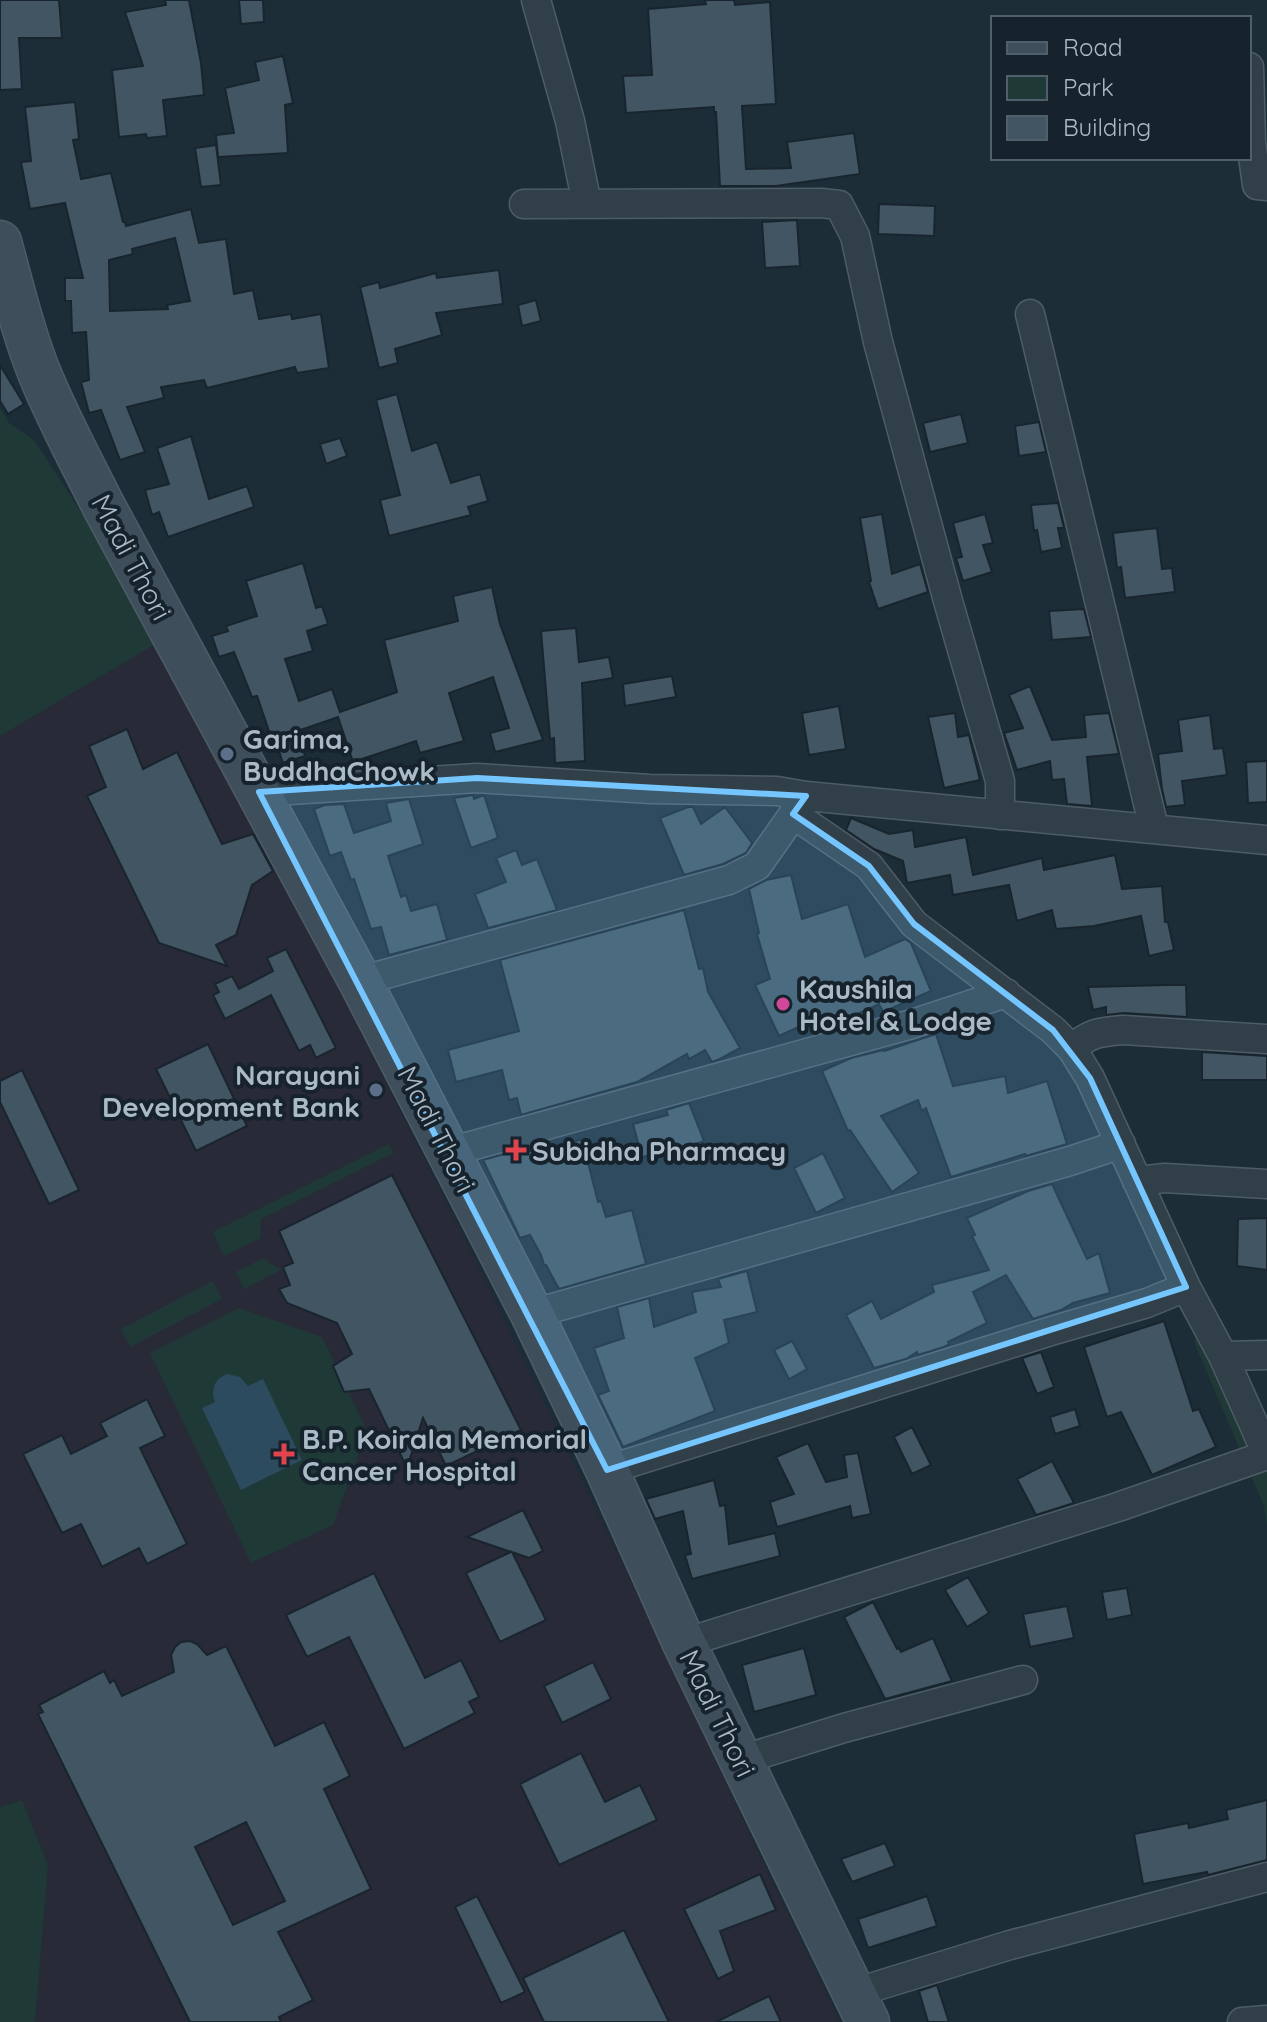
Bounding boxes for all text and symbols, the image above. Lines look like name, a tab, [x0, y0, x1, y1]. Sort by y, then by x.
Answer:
legend	[991, 16, 1251, 160]
text: Road	[1063, 32, 1123, 62]
text: Park	[1063, 72, 1114, 102]
text: Building	[1063, 112, 1151, 142]
street label: Madi Thori	[84, 488, 180, 626]
place label: Garima, BuddhaChowk	[243, 721, 435, 788]
marker: Garima, BuddhaChowk	[218, 745, 236, 763]
place label: Kaushila Hotel & Lodge	[799, 971, 992, 1038]
marker: Kaushila Hotel & Lodge	[774, 995, 792, 1013]
place label: Narayani Development Bank	[102, 1057, 360, 1124]
street label: Madi Thori	[390, 1060, 484, 1198]
marker: Narayani Development Bank	[367, 1081, 385, 1099]
place label: Subidha Pharmacy	[532, 1133, 786, 1168]
marker: Subidha Pharmacy	[507, 1141, 525, 1159]
place label: B.P. Koirala Memorial Cancer Hospital	[302, 1421, 587, 1488]
marker: B.P. Koirala Memorial Cancer Hospital	[273, 1443, 295, 1465]
street label: Madi Thori	[672, 1644, 764, 1782]

